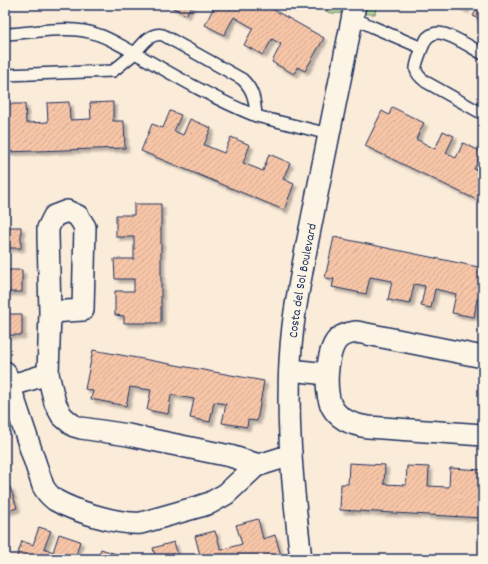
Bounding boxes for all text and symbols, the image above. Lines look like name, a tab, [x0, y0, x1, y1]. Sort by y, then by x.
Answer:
street label: Costa del Sol Boulevard	[285, 222, 323, 339]

